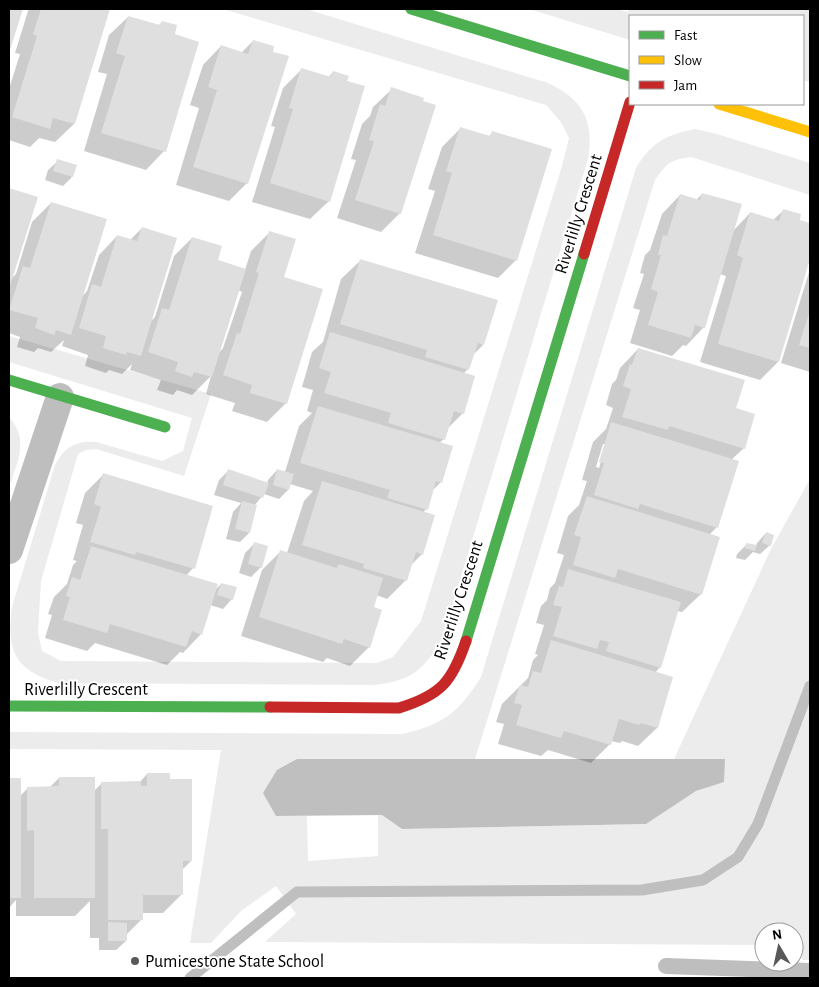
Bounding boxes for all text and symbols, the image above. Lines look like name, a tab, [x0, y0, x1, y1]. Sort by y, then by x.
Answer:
legend	[629, 15, 804, 105]
text: Fast	[674, 28, 698, 43]
text: Slow	[674, 53, 702, 68]
text: Jam	[674, 78, 697, 93]
street label: Riverlilly Crescent	[552, 152, 606, 276]
street label: Riverlilly Crescent	[431, 538, 487, 662]
street label: Riverlilly Crescent	[24, 681, 148, 699]
north arrow	[754, 922, 804, 972]
text: N	[771, 927, 783, 943]
place label: Pumicestone State School	[145, 953, 324, 971]
marker: Pumicestone State School	[129, 955, 141, 967]

